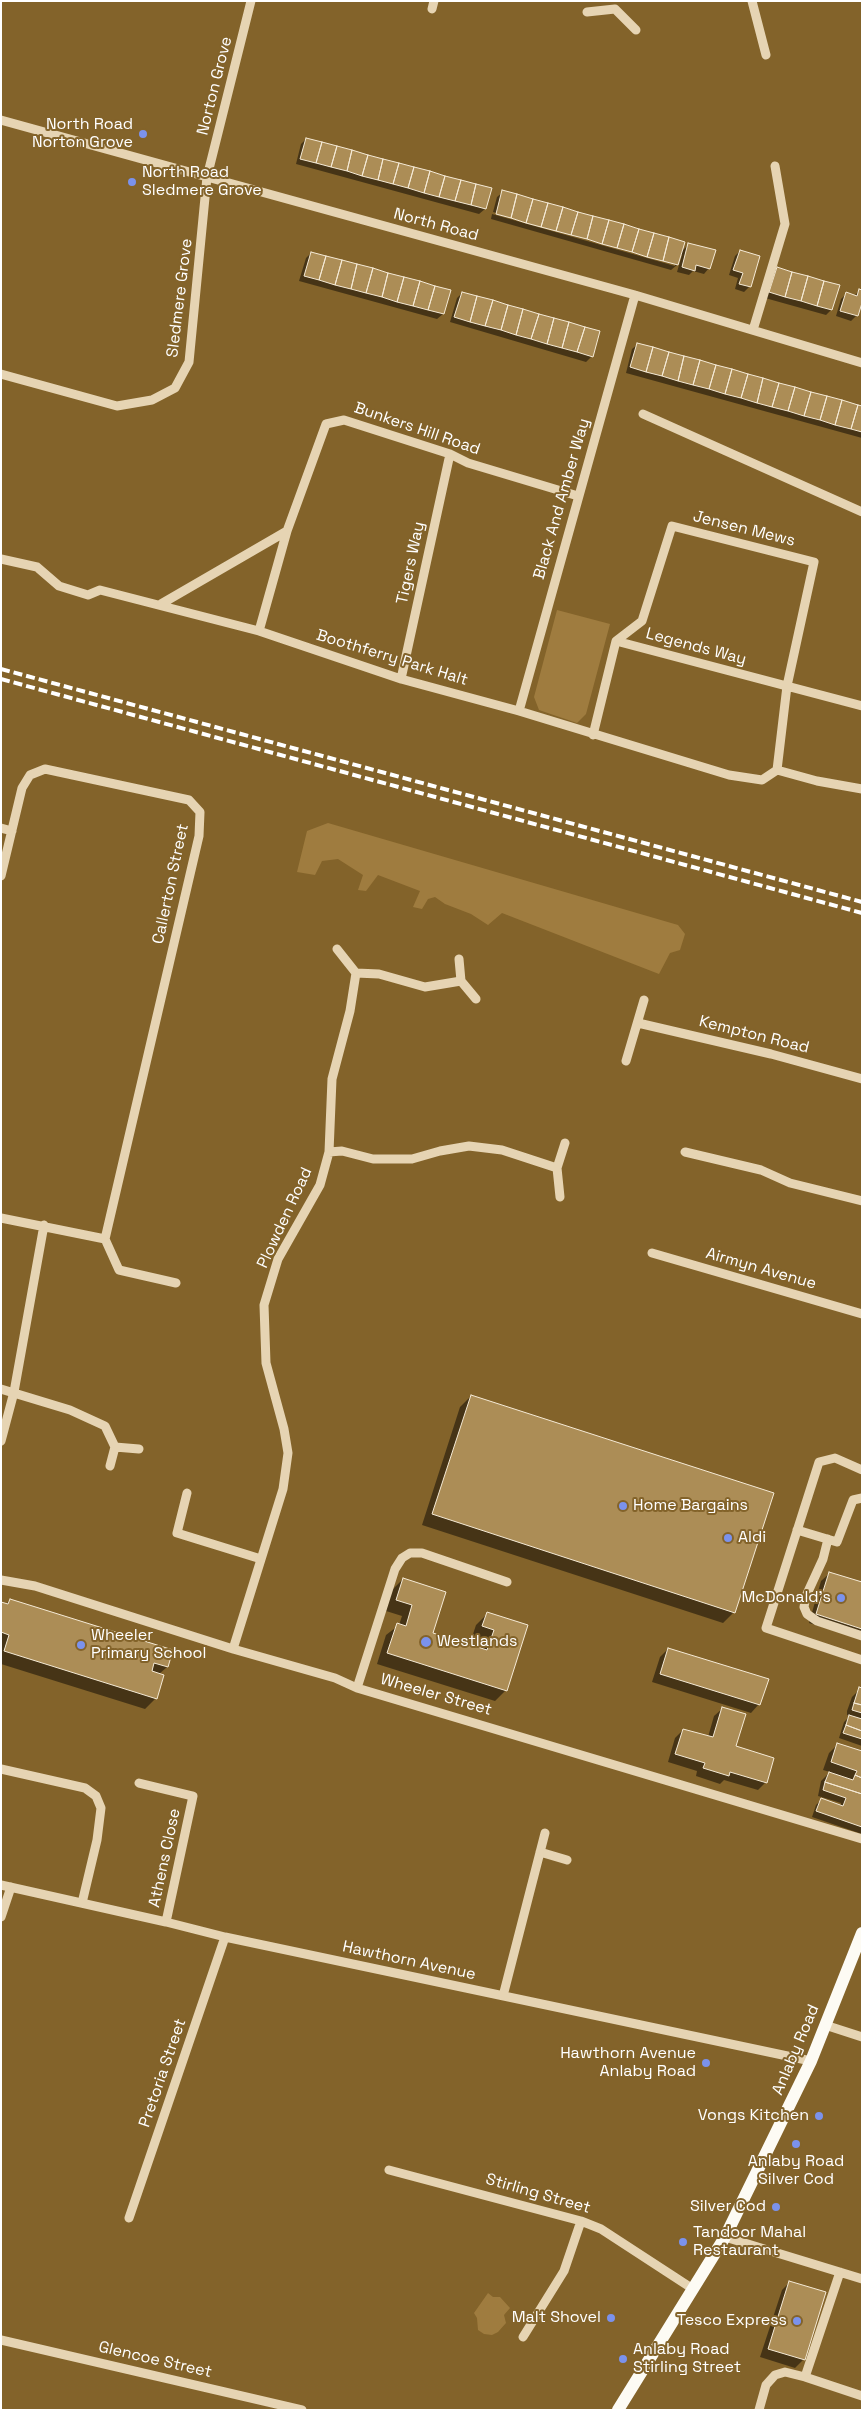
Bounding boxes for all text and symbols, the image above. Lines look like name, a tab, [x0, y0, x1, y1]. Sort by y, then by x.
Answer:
street label: Norton Grove	[193, 35, 237, 137]
place label: North Road Norton Grove	[32, 115, 133, 153]
marker: North Road Norton Grove	[137, 128, 149, 140]
place label: North Road Sledmere Grove	[142, 163, 262, 201]
marker: North Road Sledmere Grove	[126, 176, 138, 188]
street label: North Road	[391, 204, 481, 246]
street label: Sledmere Grove	[163, 237, 197, 359]
street label: Bunkers Hill Road	[352, 398, 482, 460]
street label: Black And Amber Way	[530, 416, 594, 582]
street label: Jensen Mews	[691, 507, 797, 551]
street label: Tigers Way	[393, 520, 429, 606]
street label: Legends Way	[644, 624, 748, 670]
street label: Boothferry Park Halt	[314, 626, 470, 690]
street label: Callerton Street	[149, 822, 193, 946]
street label: Kempton Road	[697, 1012, 811, 1058]
street label: Plowden Road	[253, 1165, 317, 1271]
street label: Airmyn Avenue	[704, 1244, 818, 1294]
place label: Home Bargains	[633, 1496, 748, 1516]
marker: Home Bargains	[617, 1500, 629, 1512]
place label: Aldi	[738, 1528, 766, 1548]
marker: Aldi	[722, 1532, 734, 1544]
place label: McDonald's	[741, 1588, 831, 1608]
marker: McDonald's	[835, 1592, 847, 1604]
place label: Wheeler Primary School	[91, 1626, 206, 1664]
place label: Westlands	[437, 1632, 518, 1652]
marker: Westlands	[419, 1635, 433, 1649]
marker: Wheeler Primary School	[75, 1639, 87, 1651]
street label: Wheeler Street	[378, 1670, 494, 1720]
street label: Athens Close	[145, 1807, 185, 1909]
street label: Hawthorn Avenue	[341, 1937, 477, 1985]
street label: Anlaby Road	[768, 2002, 824, 2098]
street label: Pretoria Street	[135, 2016, 191, 2130]
place label: Hawthorn Avenue Anlaby Road	[560, 2044, 696, 2082]
marker: Hawthorn Avenue Anlaby Road	[700, 2057, 712, 2069]
place label: Vongs Kitchen	[698, 2106, 809, 2126]
marker: Vongs Kitchen	[813, 2110, 825, 2122]
marker: Anlaby Road Silver Cod	[790, 2138, 802, 2150]
place label: Anlaby Road Silver Cod	[748, 2152, 844, 2190]
street label: Stirling Street	[483, 2170, 593, 2218]
place label: Silver Cod	[690, 2197, 766, 2217]
marker: Silver Cod	[770, 2201, 782, 2213]
place label: Tandoor Mahal Restaurant	[693, 2223, 806, 2261]
marker: Tandoor Mahal Restaurant	[677, 2236, 689, 2248]
place label: Malt Shovel	[512, 2308, 601, 2328]
place label: Tesco Express	[677, 2311, 787, 2331]
marker: Malt Shovel	[605, 2312, 617, 2324]
marker: Tesco Express	[791, 2315, 803, 2327]
street label: Glencoe Street	[96, 2338, 214, 2382]
place label: Anlaby Road Stirling Street	[633, 2340, 741, 2378]
marker: Anlaby Road Stirling Street	[617, 2353, 629, 2365]

